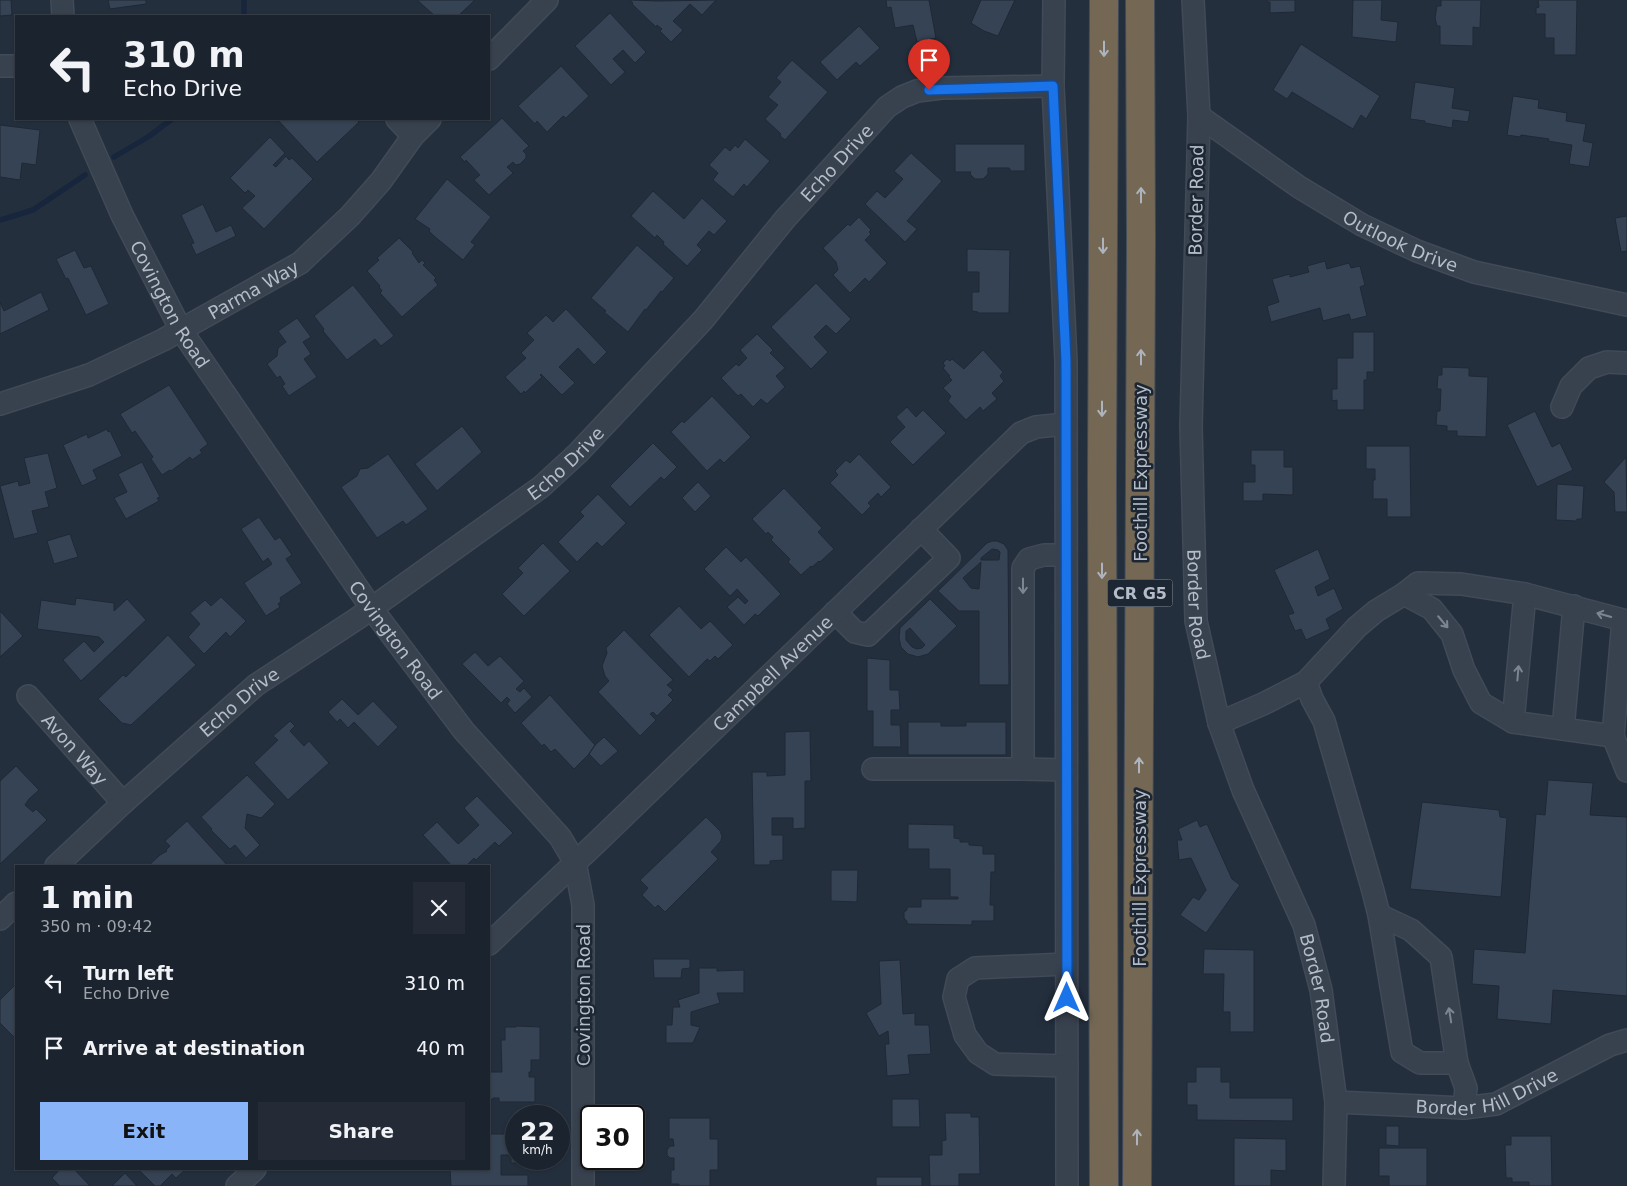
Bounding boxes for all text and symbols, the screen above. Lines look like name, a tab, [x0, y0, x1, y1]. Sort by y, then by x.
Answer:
icon: left	[40, 35, 105, 100]
text: 310 m	[123, 35, 245, 75]
pin	[908, 39, 950, 90]
one-way arrow	[1099, 40, 1109, 56]
icon: arrive	[915, 46, 943, 74]
text: Echo Drive	[123, 76, 242, 101]
street label: Echo Drive	[796, 120, 877, 206]
street label: Border Road	[1185, 144, 1207, 256]
one-way arrow	[1136, 187, 1146, 204]
street label: Outlook Drive	[1339, 206, 1461, 276]
street label: Covington Road	[126, 237, 214, 372]
one-way arrow	[1098, 238, 1108, 254]
street label: Parma Way	[204, 255, 303, 323]
one-way arrow	[1136, 350, 1146, 366]
street label: Foothill Expressway	[1130, 384, 1151, 562]
one-way arrow	[1097, 400, 1107, 416]
street label: Echo Drive	[523, 422, 608, 504]
street label: Border Road	[1184, 549, 1215, 662]
one-way arrow	[1097, 562, 1107, 579]
street label: Covington Road	[345, 576, 447, 703]
one-way arrow	[1018, 577, 1028, 593]
road number: CR G5	[1108, 580, 1172, 606]
one-way arrow	[1597, 609, 1613, 619]
street label: Campbell Avenue	[708, 611, 836, 735]
one-way arrow	[1437, 616, 1449, 629]
street label: Echo Drive	[195, 663, 283, 741]
one-way arrow	[1513, 666, 1522, 682]
street label: Avon Way	[38, 709, 113, 789]
one-way arrow	[1134, 757, 1144, 774]
street label: Foothill Expressway	[1129, 789, 1150, 967]
text: 1 min	[40, 880, 134, 915]
button: close	[413, 882, 465, 934]
text: 350 m · 09:42	[40, 917, 153, 936]
street label: Covington Road	[573, 924, 594, 1066]
street label: Border Road	[1296, 931, 1338, 1044]
text: Turn left	[83, 962, 174, 984]
icon: left	[40, 969, 68, 997]
position arrow	[1040, 971, 1092, 1023]
text: 310 m	[404, 972, 465, 994]
text: Echo Drive	[83, 984, 170, 1003]
one-way arrow	[1444, 1007, 1454, 1023]
icon: arrive	[40, 1034, 68, 1062]
text: Arrive at destination	[83, 1037, 305, 1059]
text: 40 m	[416, 1037, 465, 1059]
street label: Border Hill Drive	[1415, 1063, 1561, 1119]
button: Exit	[40, 1102, 248, 1160]
button: Share	[258, 1102, 465, 1160]
speed limit sign: 30	[580, 1105, 645, 1170]
text: 22	[520, 1117, 555, 1146]
one-way arrow	[1133, 1130, 1142, 1146]
text: km/h	[522, 1143, 553, 1157]

